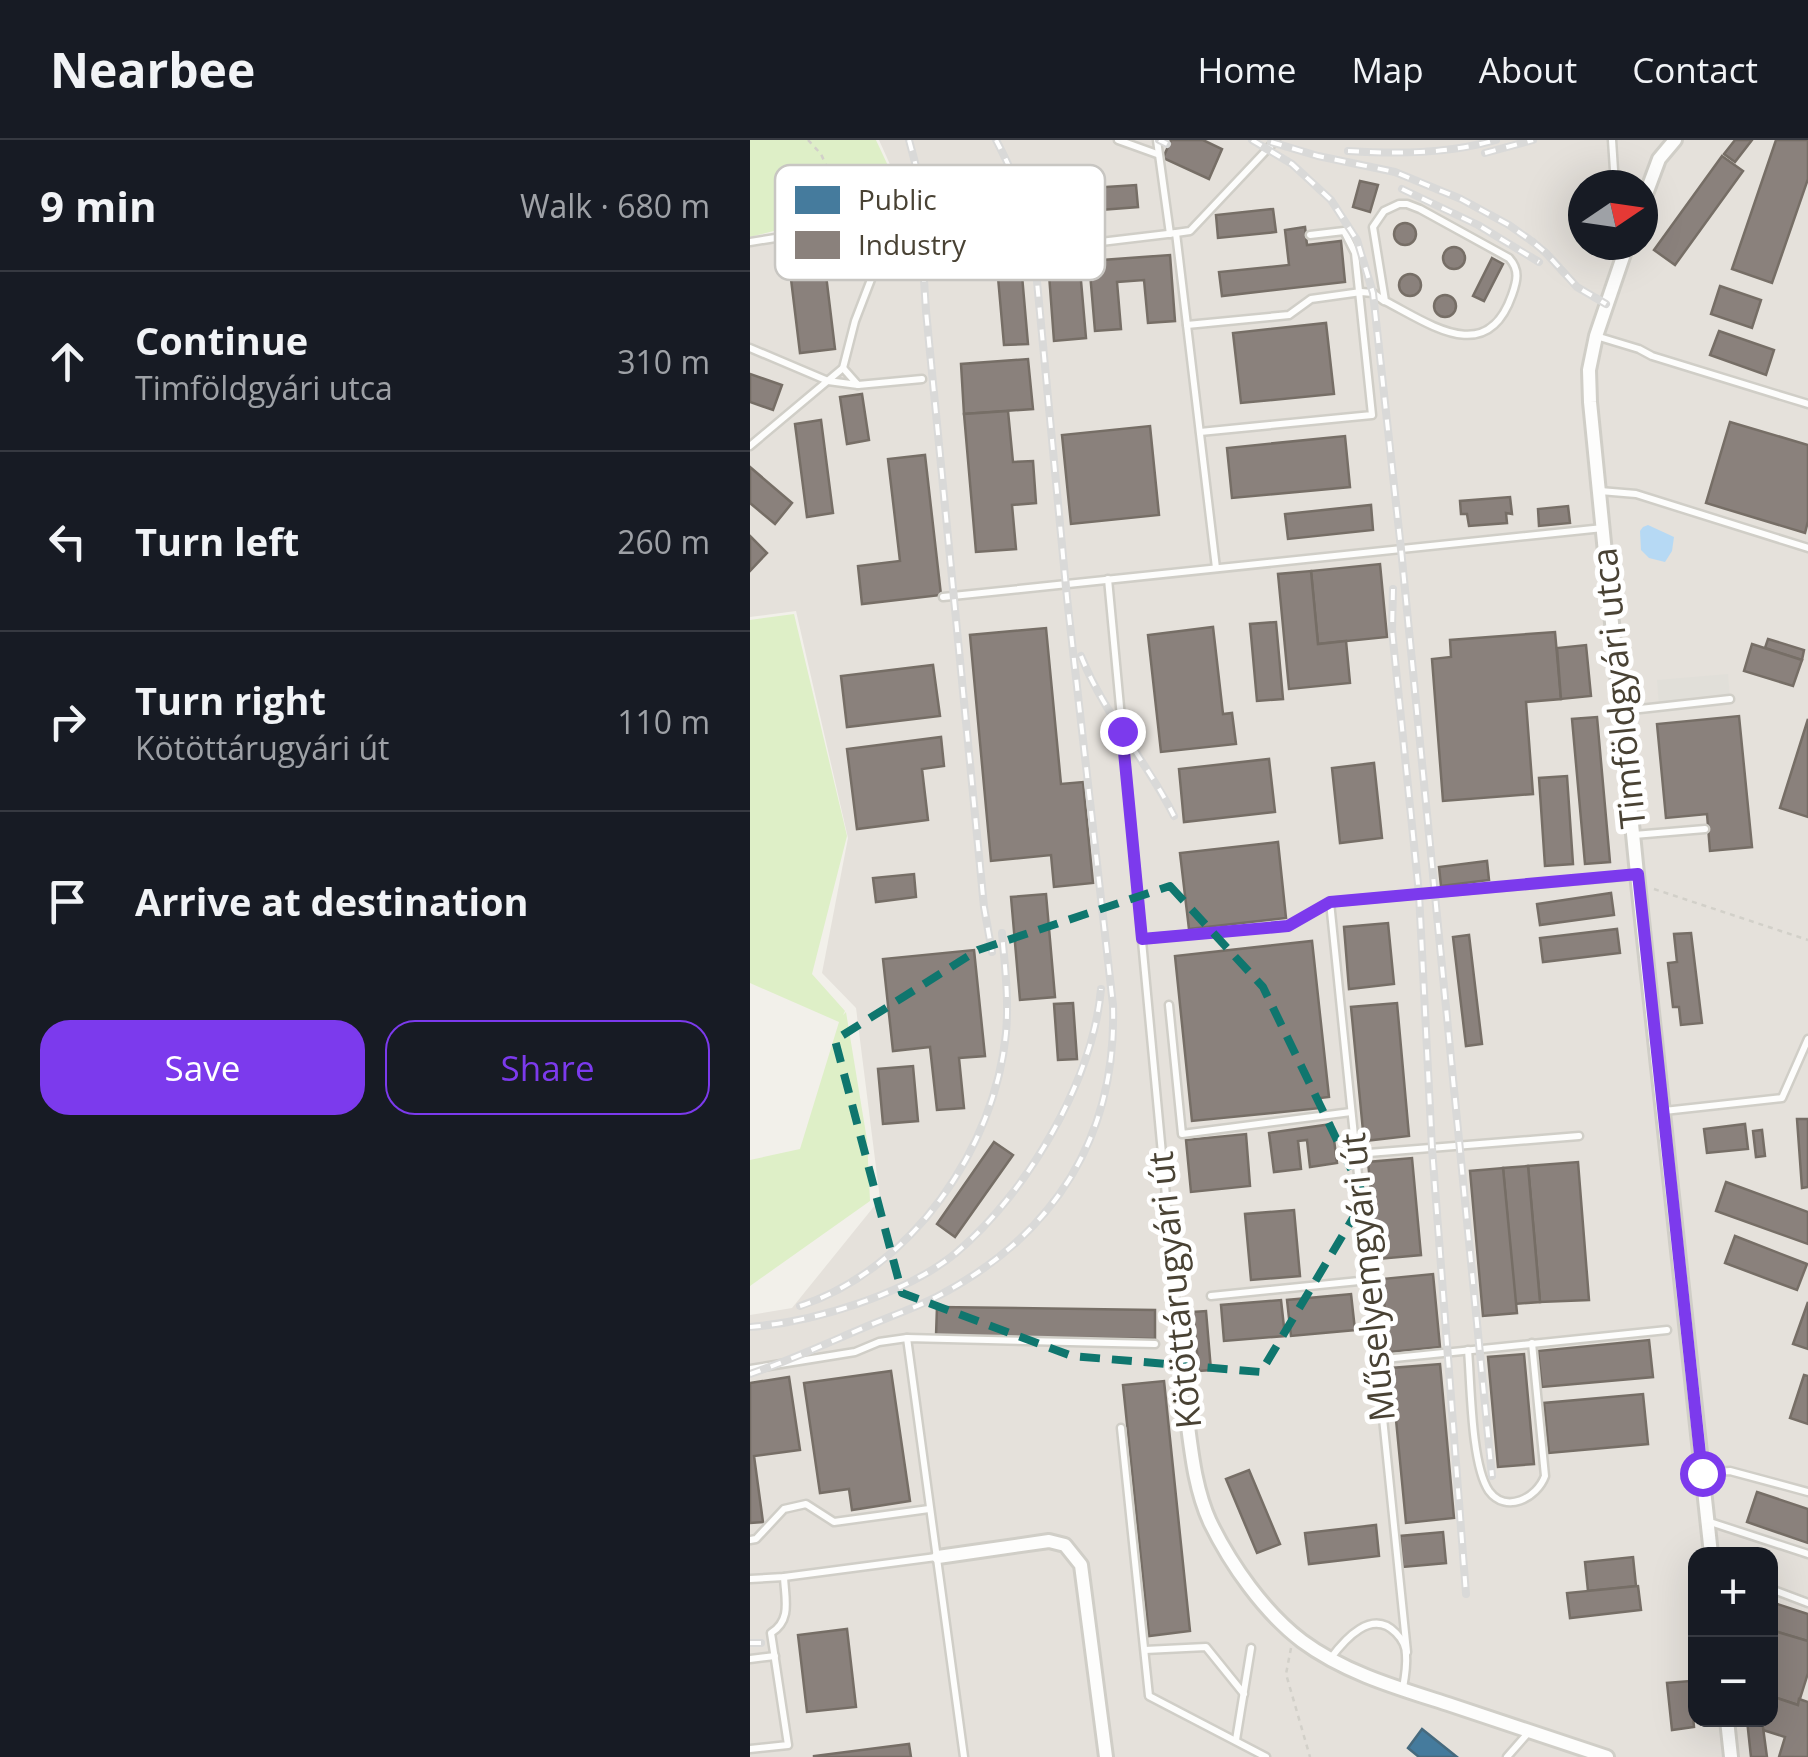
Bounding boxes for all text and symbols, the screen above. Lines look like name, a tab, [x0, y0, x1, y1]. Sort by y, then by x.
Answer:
text: Nearbee	[50, 37, 255, 102]
text: Home	[1197, 46, 1296, 93]
text: Map	[1351, 46, 1424, 93]
text: About	[1479, 46, 1577, 93]
text: Contact	[1632, 46, 1758, 93]
legend	[775, 165, 1105, 280]
north arrow	[1568, 170, 1658, 260]
text: 9 min	[40, 177, 157, 234]
text: Public	[858, 180, 937, 218]
text: Walk · 680 m	[520, 184, 710, 227]
text: Industry	[858, 225, 967, 263]
text: Continue	[135, 314, 308, 366]
icon: ahead	[40, 334, 95, 389]
text: 310 m	[617, 340, 710, 383]
text: Timföldgyári utca	[135, 366, 393, 409]
icon: left	[40, 514, 95, 569]
text: Turn left	[135, 515, 299, 567]
text: 260 m	[617, 520, 710, 563]
street label: Timföldgyári utca	[1579, 545, 1656, 831]
text: Turn right	[135, 674, 326, 726]
icon: right	[40, 694, 95, 749]
text: 110 m	[617, 700, 710, 743]
route end	[1100, 709, 1146, 755]
text: Kötöttárugyári út	[135, 726, 389, 769]
icon: arrive	[40, 874, 95, 929]
text: Arrive at destination	[135, 875, 529, 927]
button: Save	[40, 1020, 365, 1115]
button: Share	[385, 1020, 710, 1115]
street label: Műselyemgyári út	[1328, 1131, 1405, 1424]
street label: Kötöttárugyári út	[1136, 1149, 1211, 1431]
route start	[1680, 1451, 1726, 1497]
map controls	[1688, 1547, 1778, 1727]
button: +	[1688, 1547, 1778, 1637]
button: −	[1688, 1637, 1778, 1727]

